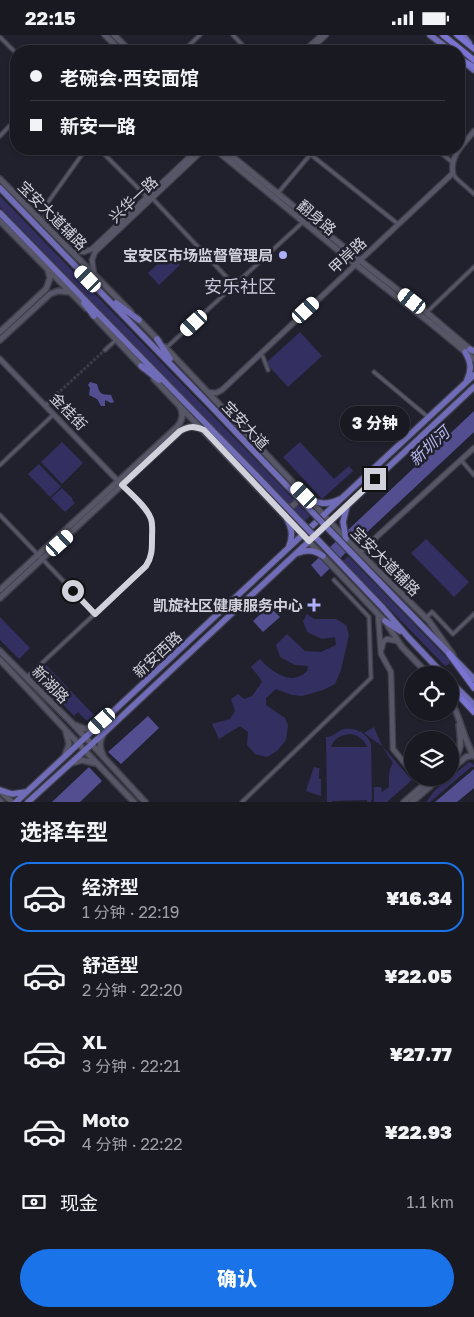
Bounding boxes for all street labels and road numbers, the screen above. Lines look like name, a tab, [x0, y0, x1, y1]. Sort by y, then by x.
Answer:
street label: 兴华一路	[105, 172, 161, 226]
street label: 宝安大道辅路	[15, 177, 91, 253]
street label: 翻身路	[294, 196, 340, 238]
street label: 甲岸路	[324, 233, 370, 277]
street label: 金桂街	[47, 389, 91, 433]
street label: 宝安大道	[219, 397, 273, 453]
street label: 宝安大道辅路	[348, 523, 424, 599]
street label: 新安西路	[129, 627, 185, 681]
street label: 新湖路	[29, 662, 73, 706]

